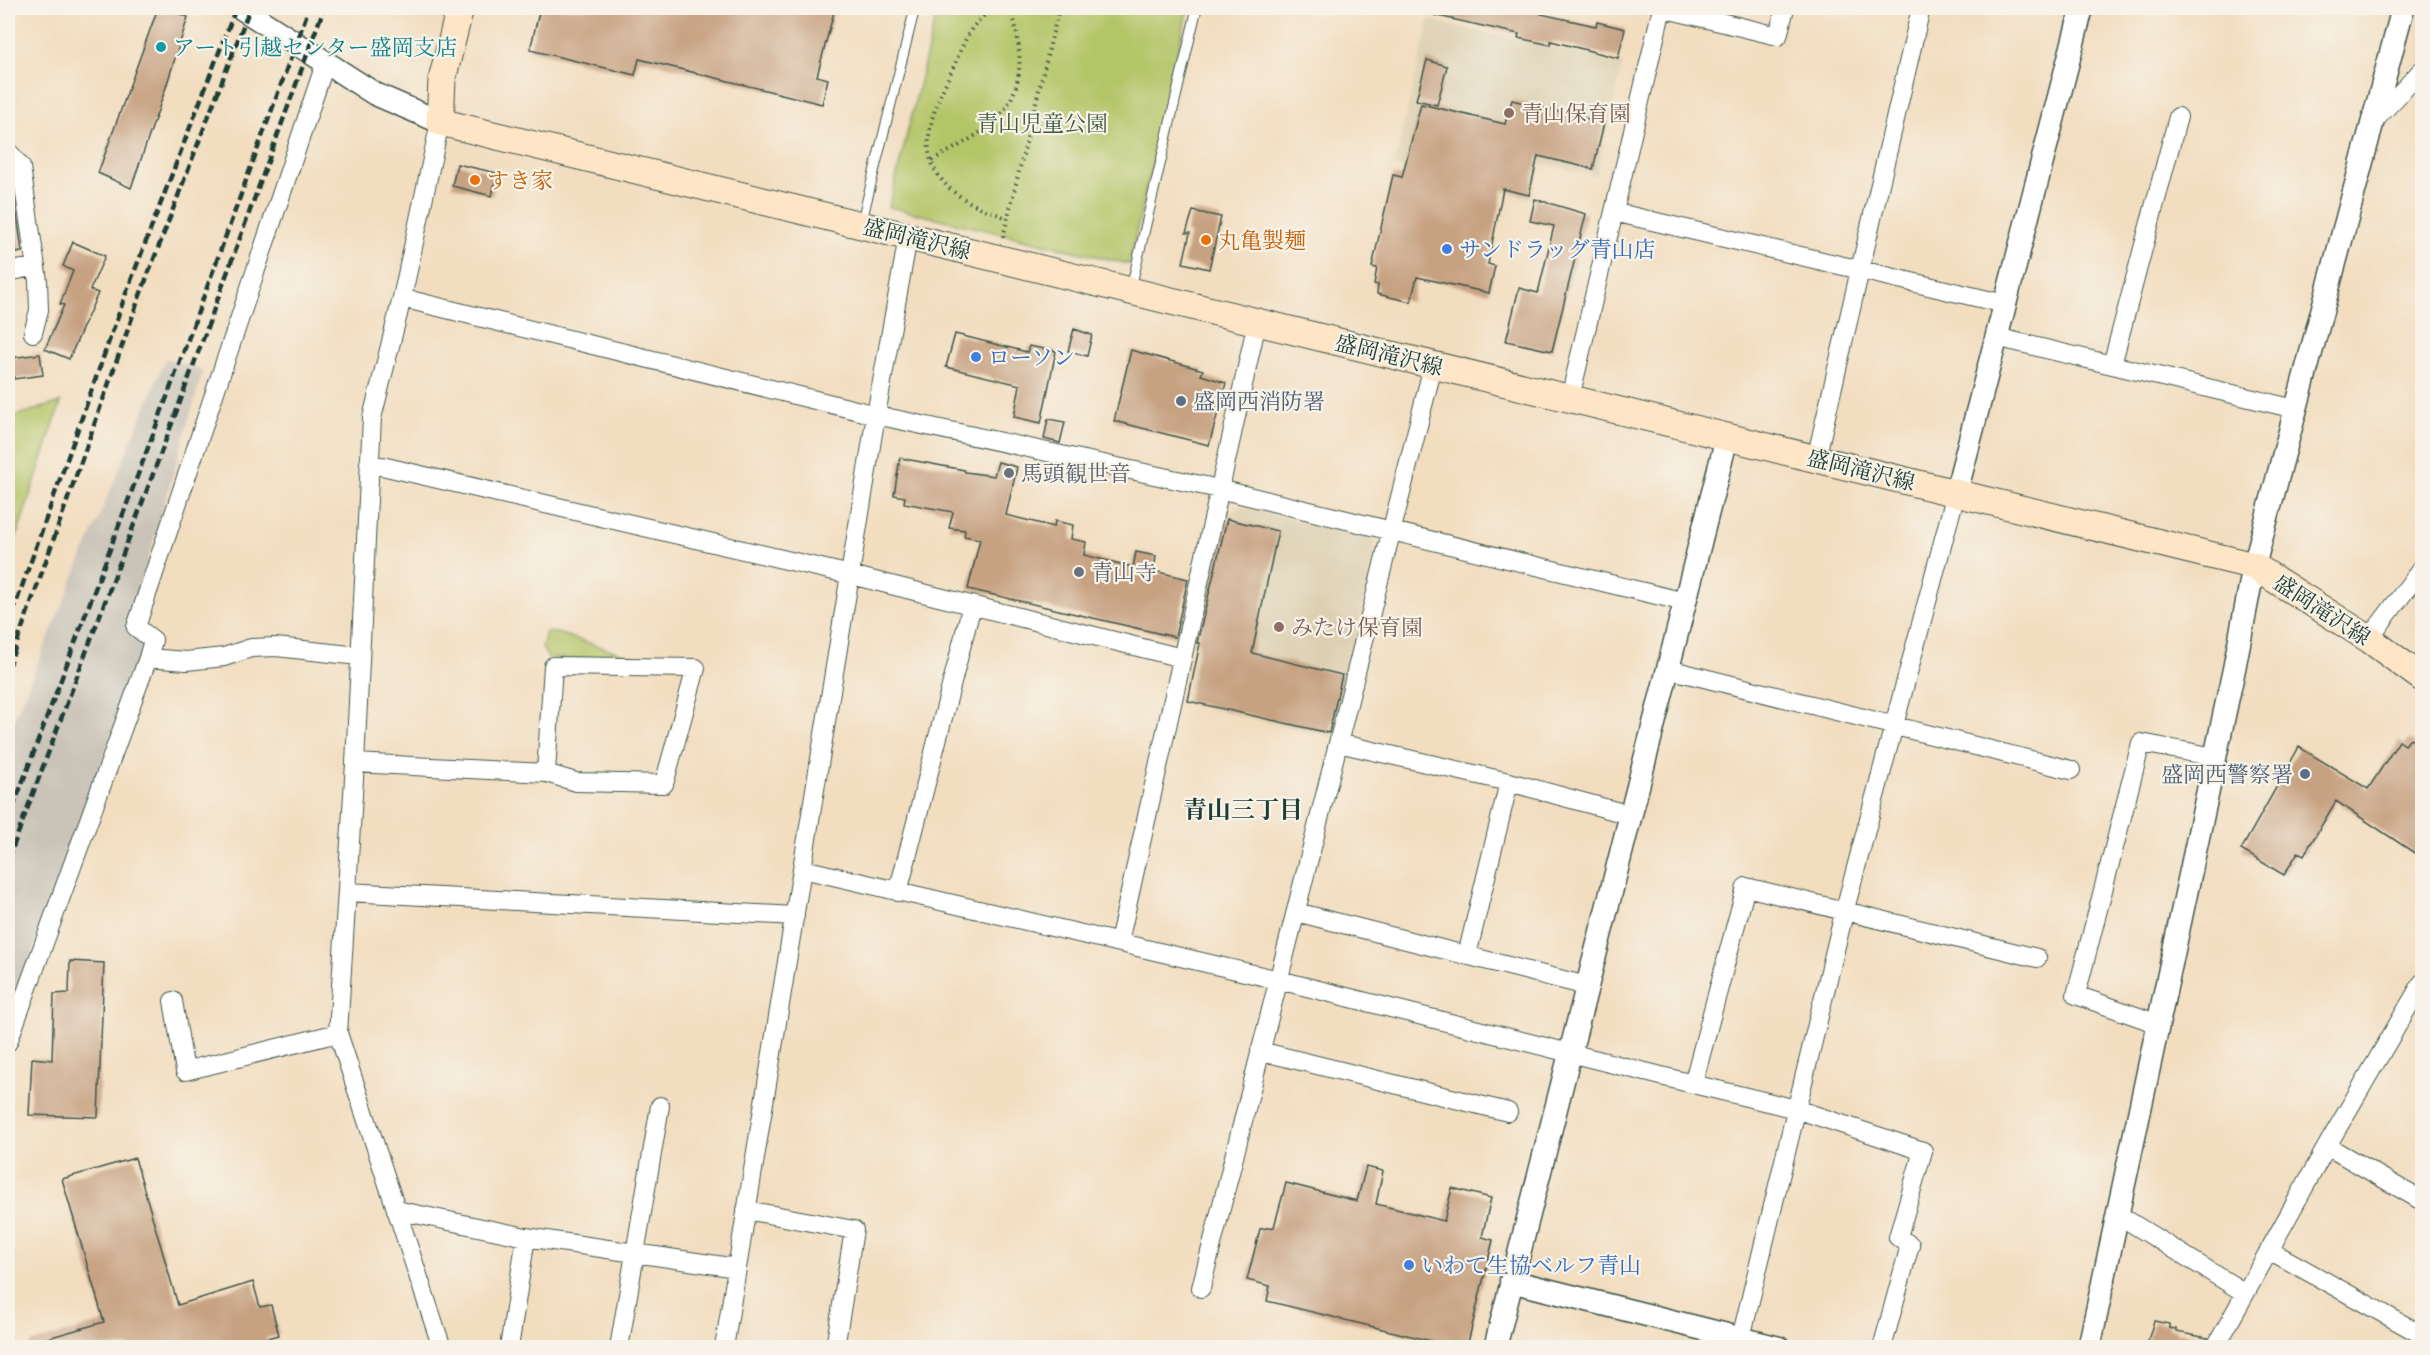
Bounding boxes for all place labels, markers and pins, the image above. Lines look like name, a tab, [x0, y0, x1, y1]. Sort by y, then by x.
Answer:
place label: アート引越センター盛岡支店	[173, 33, 457, 62]
marker: アート引越センター盛岡支店	[154, 40, 168, 54]
place label: 青山保育園	[1521, 99, 1631, 128]
marker: 青山保育園	[1502, 106, 1516, 120]
place label: すき家	[487, 166, 553, 195]
marker: すき家	[468, 173, 482, 187]
place label: 丸亀製麺	[1218, 226, 1306, 255]
marker: 丸亀製麺	[1199, 233, 1213, 247]
place label: サンドラッグ青山店	[1459, 235, 1655, 264]
marker: サンドラッグ青山店	[1440, 242, 1454, 256]
place label: ローソン	[988, 343, 1075, 372]
marker: ローソン	[969, 350, 983, 364]
place label: 盛岡西消防署	[1193, 387, 1325, 416]
marker: 盛岡西消防署	[1174, 394, 1188, 408]
place label: 馬頭観世音	[1021, 459, 1131, 488]
marker: 馬頭観世音	[1002, 466, 1016, 480]
place label: 青山寺	[1091, 558, 1157, 587]
marker: 青山寺	[1072, 565, 1086, 579]
place label: みたけ保育園	[1291, 613, 1423, 642]
marker: みたけ保育園	[1272, 620, 1286, 634]
place label: 盛岡西警察署	[2161, 760, 2293, 789]
marker: 盛岡西警察署	[2298, 767, 2312, 781]
place label: いわて生協ベルフ青山	[1421, 1251, 1641, 1280]
marker: いわて生協ベルフ青山	[1402, 1258, 1416, 1272]

